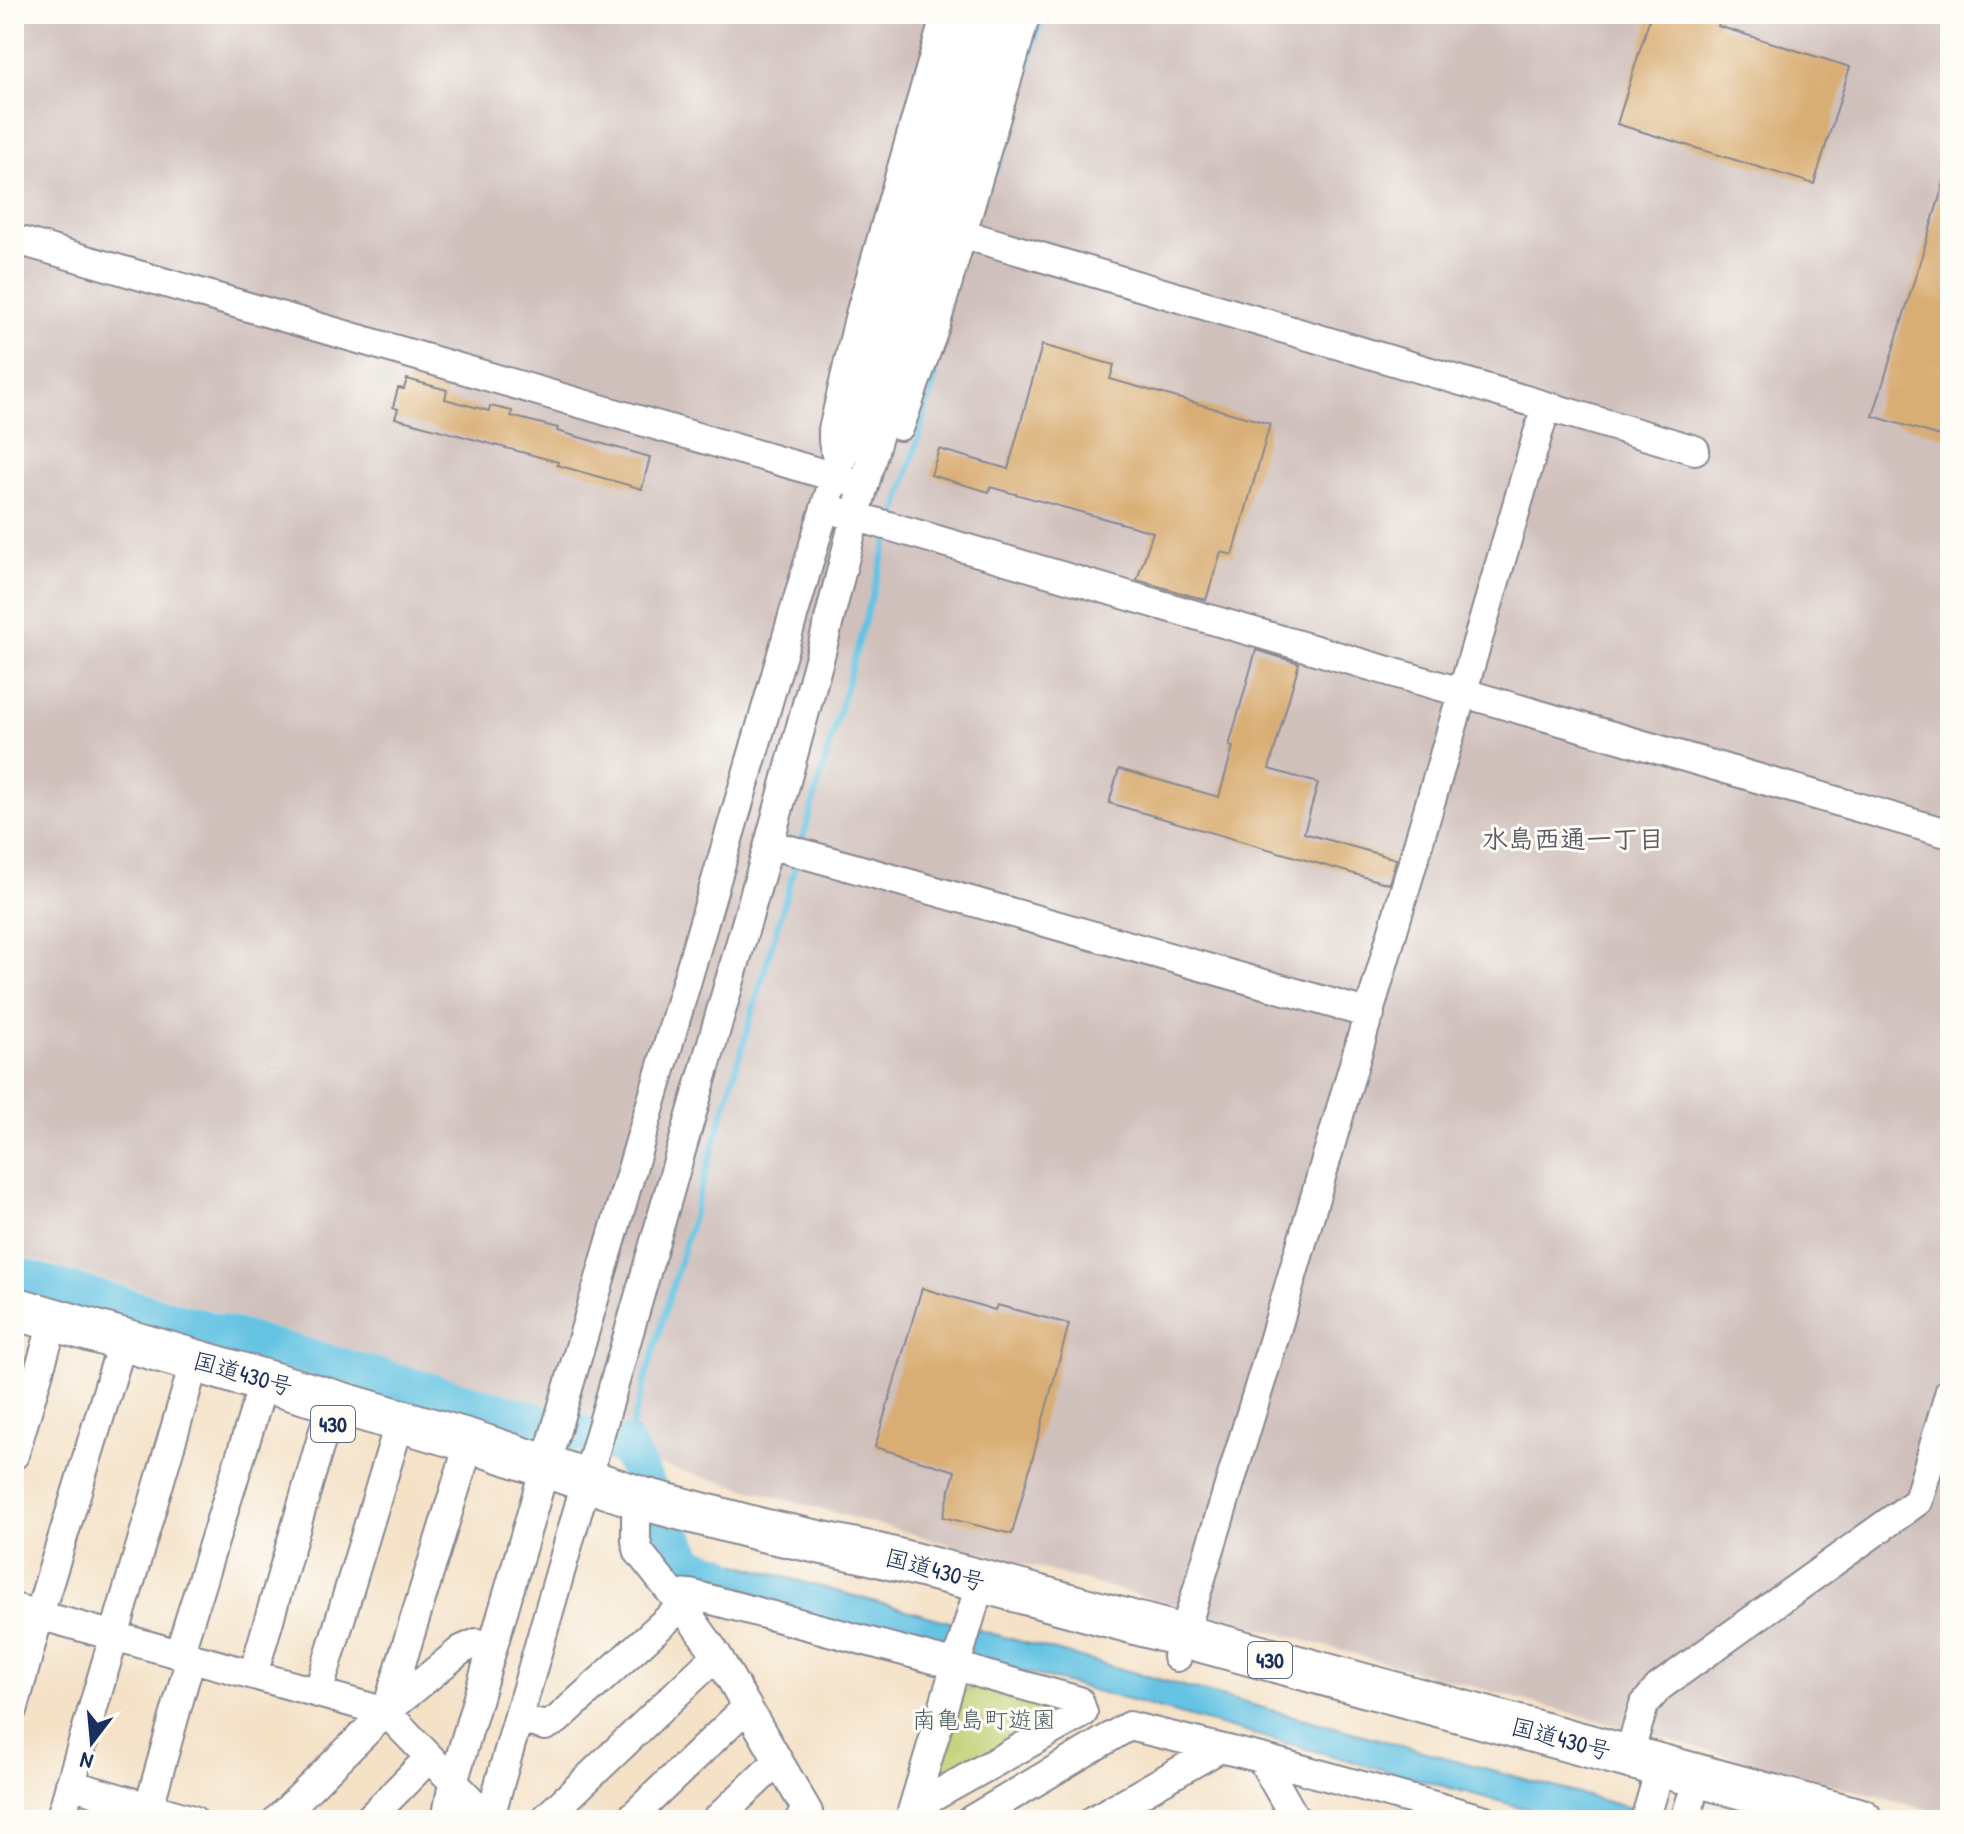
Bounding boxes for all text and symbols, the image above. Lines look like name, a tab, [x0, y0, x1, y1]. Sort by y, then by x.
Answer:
district label: 水島西通一丁目	[1482, 821, 1664, 856]
street label: 国道430号	[190, 1344, 297, 1403]
road number: 430	[311, 1406, 355, 1442]
street label: 国道430号	[882, 1540, 989, 1598]
road number: 430	[1248, 1642, 1292, 1678]
north arrow	[52, 1702, 132, 1782]
park label: 南亀島町遊園	[912, 1703, 1056, 1735]
street label: 国道430号	[1508, 1709, 1615, 1767]
text: N	[76, 1745, 96, 1777]

